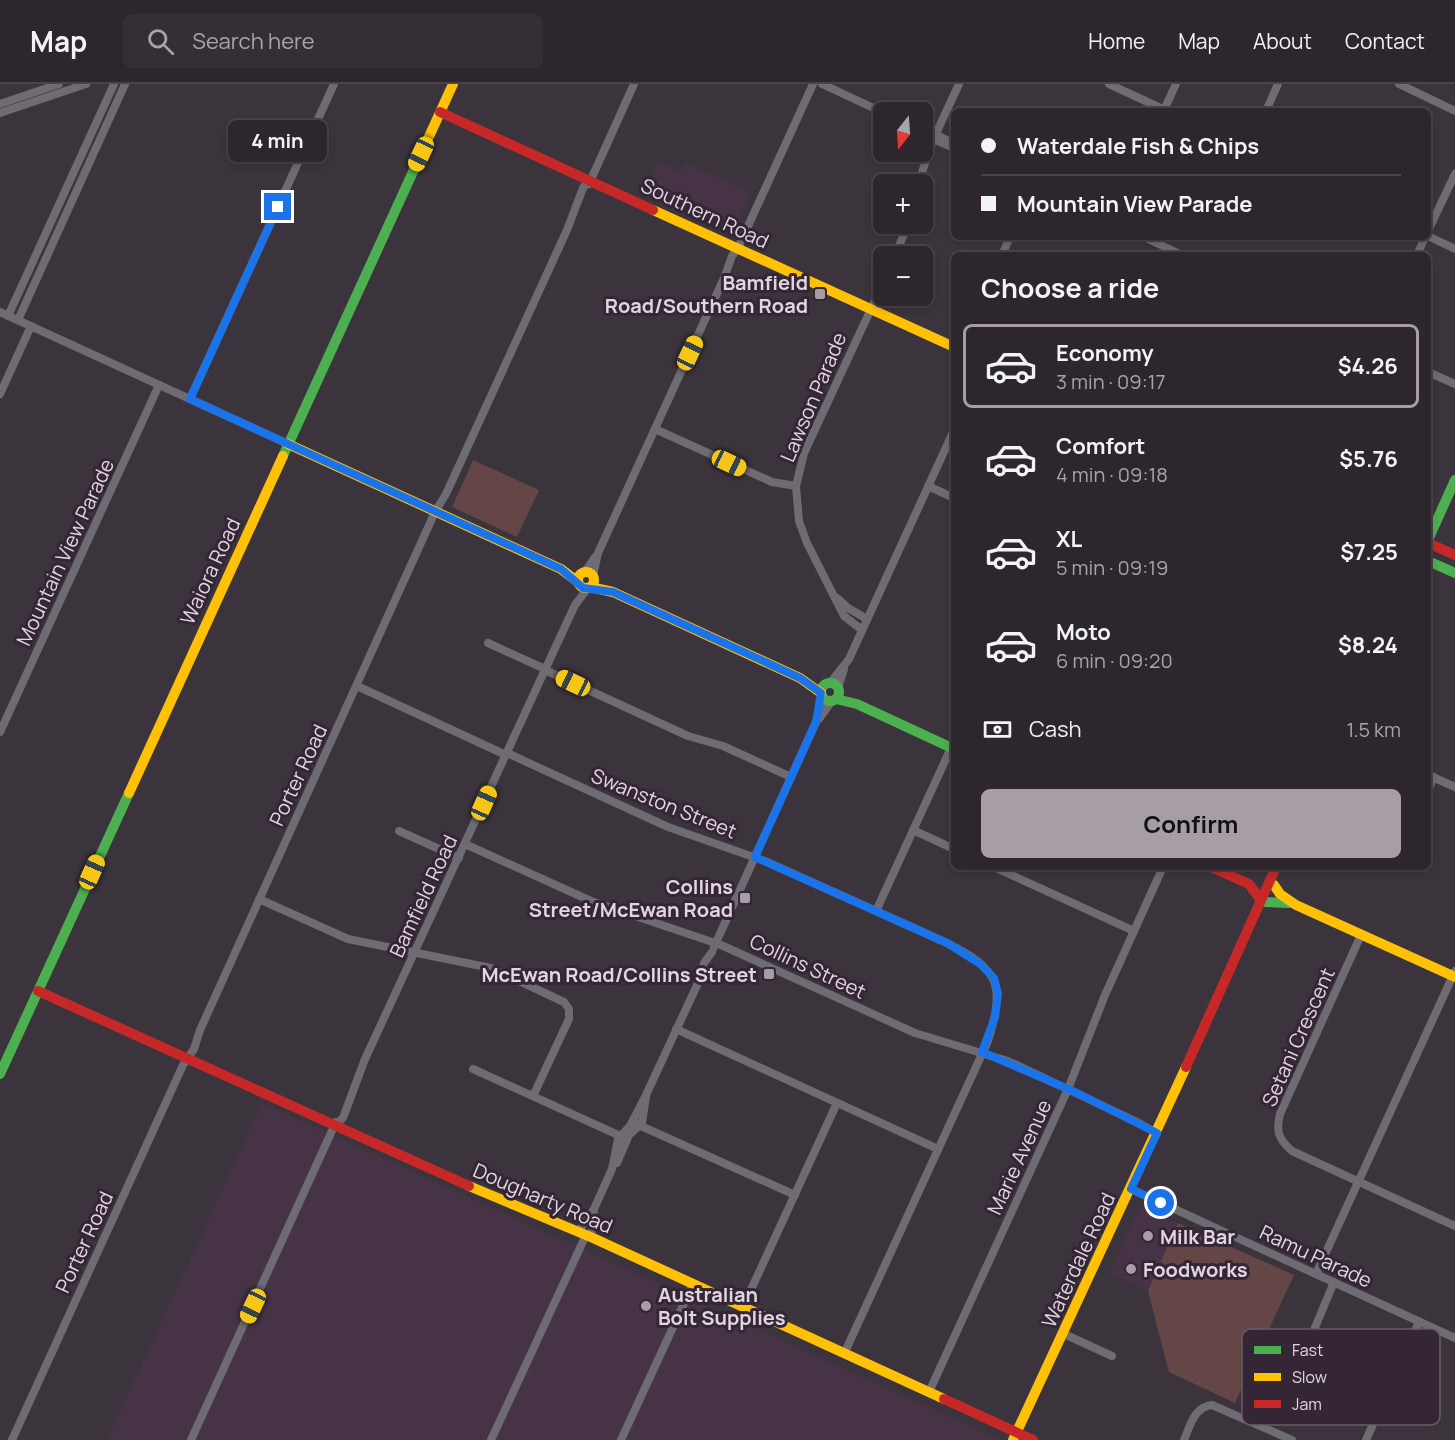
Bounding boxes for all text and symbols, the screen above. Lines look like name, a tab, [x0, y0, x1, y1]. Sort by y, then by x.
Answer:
search box	[123, 14, 543, 68]
text: Map	[30, 22, 87, 60]
icon: search	[144, 25, 177, 58]
text: Search here	[192, 26, 315, 56]
text: Home	[1088, 27, 1145, 55]
text: Map	[1178, 27, 1220, 55]
text: About	[1253, 27, 1312, 55]
text: Contact	[1345, 27, 1425, 55]
north arrow	[873, 102, 933, 162]
map controls	[873, 102, 933, 306]
callout: 4 min	[228, 120, 328, 162]
text: 4 min	[251, 127, 304, 154]
text: Waterdale Fish & Chips	[1017, 131, 1259, 161]
car	[405, 134, 437, 174]
street label: Southern Road	[637, 172, 773, 254]
button: +	[873, 174, 933, 234]
text: Mountain View Parade	[1017, 189, 1253, 219]
route end	[264, 193, 291, 220]
button: −	[873, 246, 933, 306]
place label: Bamfield Road/Southern Road	[605, 269, 808, 319]
text: Choose a ride	[981, 269, 1159, 306]
marker: Bamfield Road/Southern Road	[813, 287, 827, 301]
street label: Lawson Parade	[774, 328, 852, 466]
car	[674, 333, 706, 373]
text: Economy	[1056, 338, 1154, 368]
icon: car	[984, 339, 1038, 393]
text: $4.26	[1338, 351, 1398, 381]
text: 3 min · 09:17	[1056, 368, 1166, 395]
text: Comfort	[1056, 431, 1145, 461]
icon: car	[984, 432, 1038, 486]
text: $5.76	[1339, 444, 1398, 474]
car	[709, 447, 749, 479]
street label: Mountain View Parade	[10, 454, 120, 650]
text: 4 min · 09:18	[1056, 461, 1168, 488]
street label: Waiora Road	[174, 513, 246, 629]
text: XL	[1056, 524, 1082, 554]
icon: car	[984, 525, 1038, 579]
text: $7.25	[1340, 537, 1398, 567]
text: 5 min · 09:19	[1056, 554, 1168, 581]
text: Moto	[1056, 617, 1111, 647]
icon: car	[984, 618, 1038, 672]
text: $8.24	[1338, 630, 1398, 660]
text: 6 min · 09:20	[1056, 647, 1173, 674]
car	[553, 667, 593, 699]
icon: cash	[981, 713, 1014, 746]
text: Cash	[1029, 714, 1082, 744]
text: 1.5 km	[1347, 716, 1401, 743]
street label: Porter Road	[263, 720, 333, 830]
street label: Swanston Street	[587, 762, 741, 844]
car	[468, 783, 500, 823]
button: Confirm	[981, 789, 1401, 858]
street label: Bamfield Road	[383, 830, 463, 962]
car	[76, 852, 108, 892]
place label: Collins Street/McEwan Road	[529, 873, 733, 923]
marker: Collins Street/McEwan Road	[738, 891, 752, 905]
street label: Collins Street	[746, 927, 870, 1005]
place label: McEwan Road/Collins Street	[482, 961, 757, 988]
street label: Setani Crescent	[1255, 963, 1341, 1111]
marker: McEwan Road/Collins Street	[762, 967, 776, 981]
street label: Marie Avenue	[981, 1095, 1057, 1219]
street label: Dougharty Road	[469, 1156, 617, 1240]
street label: Porter Road	[49, 1187, 119, 1297]
street label: Waterdale Road	[1035, 1188, 1121, 1332]
route start	[1147, 1189, 1174, 1216]
street label: Ramu Parade	[1256, 1218, 1376, 1294]
place label: Milk Bar	[1160, 1223, 1235, 1250]
marker: Milk Bar	[1141, 1229, 1155, 1243]
place label: Foodworks	[1143, 1256, 1248, 1283]
marker: Foodworks	[1124, 1262, 1138, 1276]
place label: Australian Bolt Supplies	[658, 1281, 786, 1331]
car	[237, 1286, 269, 1326]
marker: Australian Bolt Supplies	[639, 1299, 653, 1313]
legend	[1242, 1329, 1440, 1425]
text: Fast	[1292, 1339, 1323, 1361]
text: Slow	[1292, 1366, 1327, 1388]
text: Jam	[1292, 1393, 1322, 1415]

